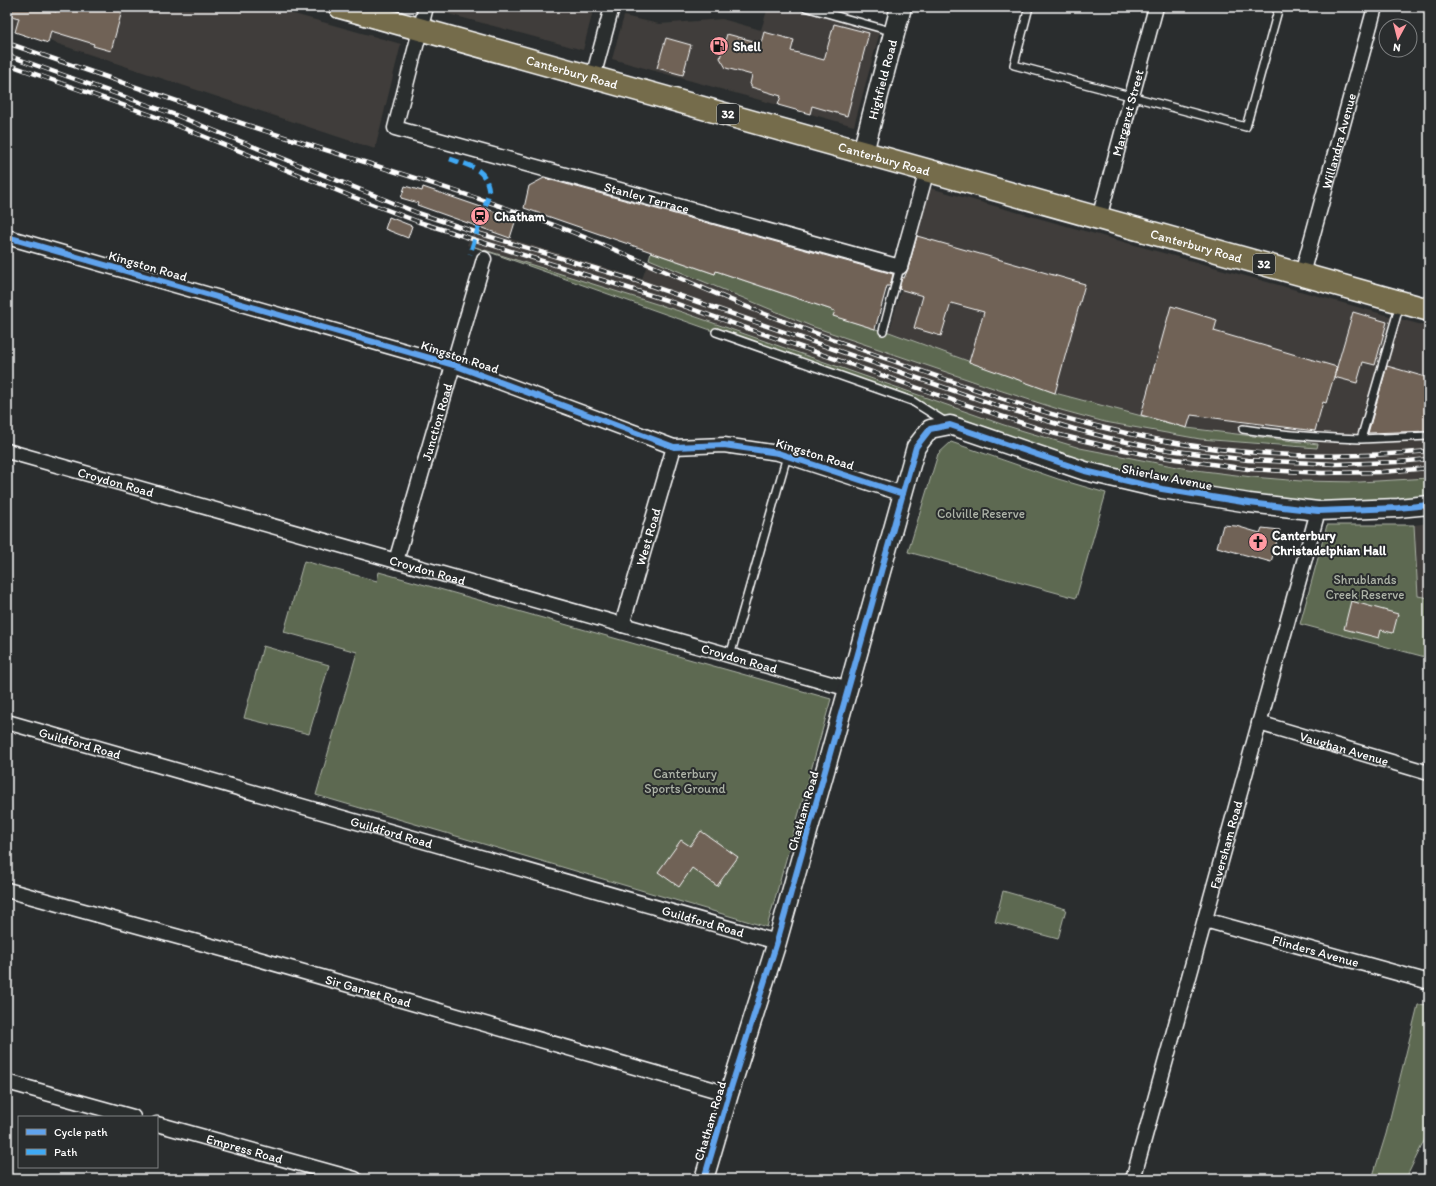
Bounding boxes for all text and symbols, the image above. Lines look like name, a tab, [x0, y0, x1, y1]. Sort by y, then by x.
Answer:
north arrow	[1378, 18, 1418, 58]
fuel station icon: Shell	[708, 35, 730, 57]
street label: Highfield Road	[864, 38, 900, 121]
place label: Shell	[733, 39, 761, 54]
text: N	[1392, 41, 1401, 54]
street label: Canterbury Road	[525, 52, 620, 92]
street label: Margaret Street	[1109, 68, 1146, 158]
street label: Willandra Avenue	[1318, 91, 1359, 190]
road number: 32	[717, 104, 739, 124]
street label: Canterbury Road	[837, 139, 932, 178]
street label: Stanley Terrace	[603, 178, 691, 216]
station icon: Chatham	[469, 205, 491, 227]
place label: Chatham	[494, 209, 545, 224]
street label: Canterbury Road	[1149, 225, 1244, 265]
street label: Kingston Road	[107, 248, 189, 284]
road number: 32	[1253, 254, 1275, 274]
street label: Kingston Road	[419, 337, 501, 377]
street label: Junction Road	[418, 381, 455, 462]
street label: Kingston Road	[774, 435, 856, 473]
street label: Shierlaw Avenue	[1120, 461, 1214, 493]
street label: Croydon Road	[76, 464, 156, 500]
street label: West Road	[632, 506, 663, 567]
park label: Colville Reserve	[937, 506, 1025, 521]
place label: Canterbury Christadelphian Hall	[1272, 528, 1387, 559]
church icon: Canterbury Christadelphian Hall	[1247, 531, 1269, 553]
street label: Croydon Road	[388, 552, 467, 588]
park label: Shrublands Creek Reserve	[1325, 572, 1405, 602]
street label: Croydon Road	[700, 640, 779, 676]
street label: Guildford Road	[37, 724, 123, 762]
street label: Vaughan Avenue	[1298, 728, 1391, 768]
park label: Canterbury Sports Ground	[644, 766, 726, 796]
street label: Chatham Road	[784, 769, 822, 853]
street label: Faversham Road	[1206, 799, 1245, 890]
street label: Guildford Road	[349, 813, 434, 851]
street label: Guildford Road	[660, 902, 746, 940]
street label: Flinders Avenue	[1271, 932, 1361, 970]
street label: Sir Garnet Road	[324, 971, 413, 1010]
street label: Chatham Road	[691, 1079, 729, 1163]
legend	[18, 1116, 158, 1168]
text: Cycle path	[54, 1125, 108, 1139]
street label: Empress Road	[205, 1131, 285, 1166]
text: Path	[54, 1145, 77, 1159]

